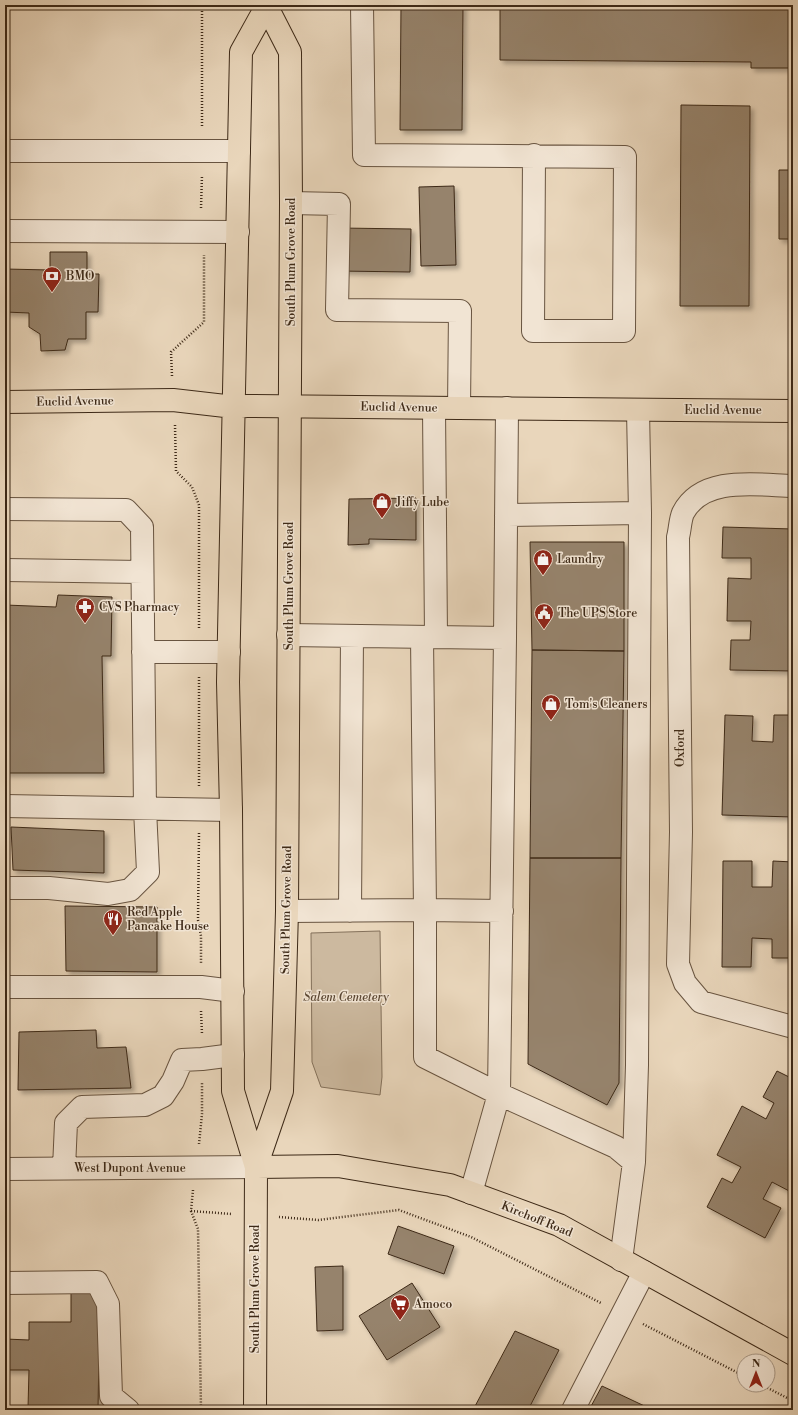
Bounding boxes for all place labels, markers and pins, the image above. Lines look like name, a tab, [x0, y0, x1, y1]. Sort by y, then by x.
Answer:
bank icon: BMO	[41, 265, 63, 293]
place label: BMO	[65, 269, 94, 284]
shop icon: Jiffy Lube	[371, 491, 393, 519]
place label: Jiffy Lube	[395, 495, 449, 510]
shop icon: Laundry	[532, 548, 554, 576]
place label: Laundry	[557, 552, 603, 567]
pharmacy icon: CVS Pharmacy	[74, 596, 96, 624]
place label: CVS Pharmacy	[99, 600, 180, 615]
public building icon: The UPS Store	[533, 602, 555, 630]
place label: The UPS Store	[558, 606, 637, 621]
shop icon: Tom's Cleaners	[540, 693, 562, 721]
place label: Tom's Cleaners	[565, 697, 648, 712]
place label: Red Apple Pancake House	[127, 905, 209, 934]
restaurant icon: Red Apple Pancake House	[102, 908, 124, 936]
supermarket icon: Amoco	[389, 1293, 411, 1321]
place label: Amoco	[413, 1297, 453, 1312]

